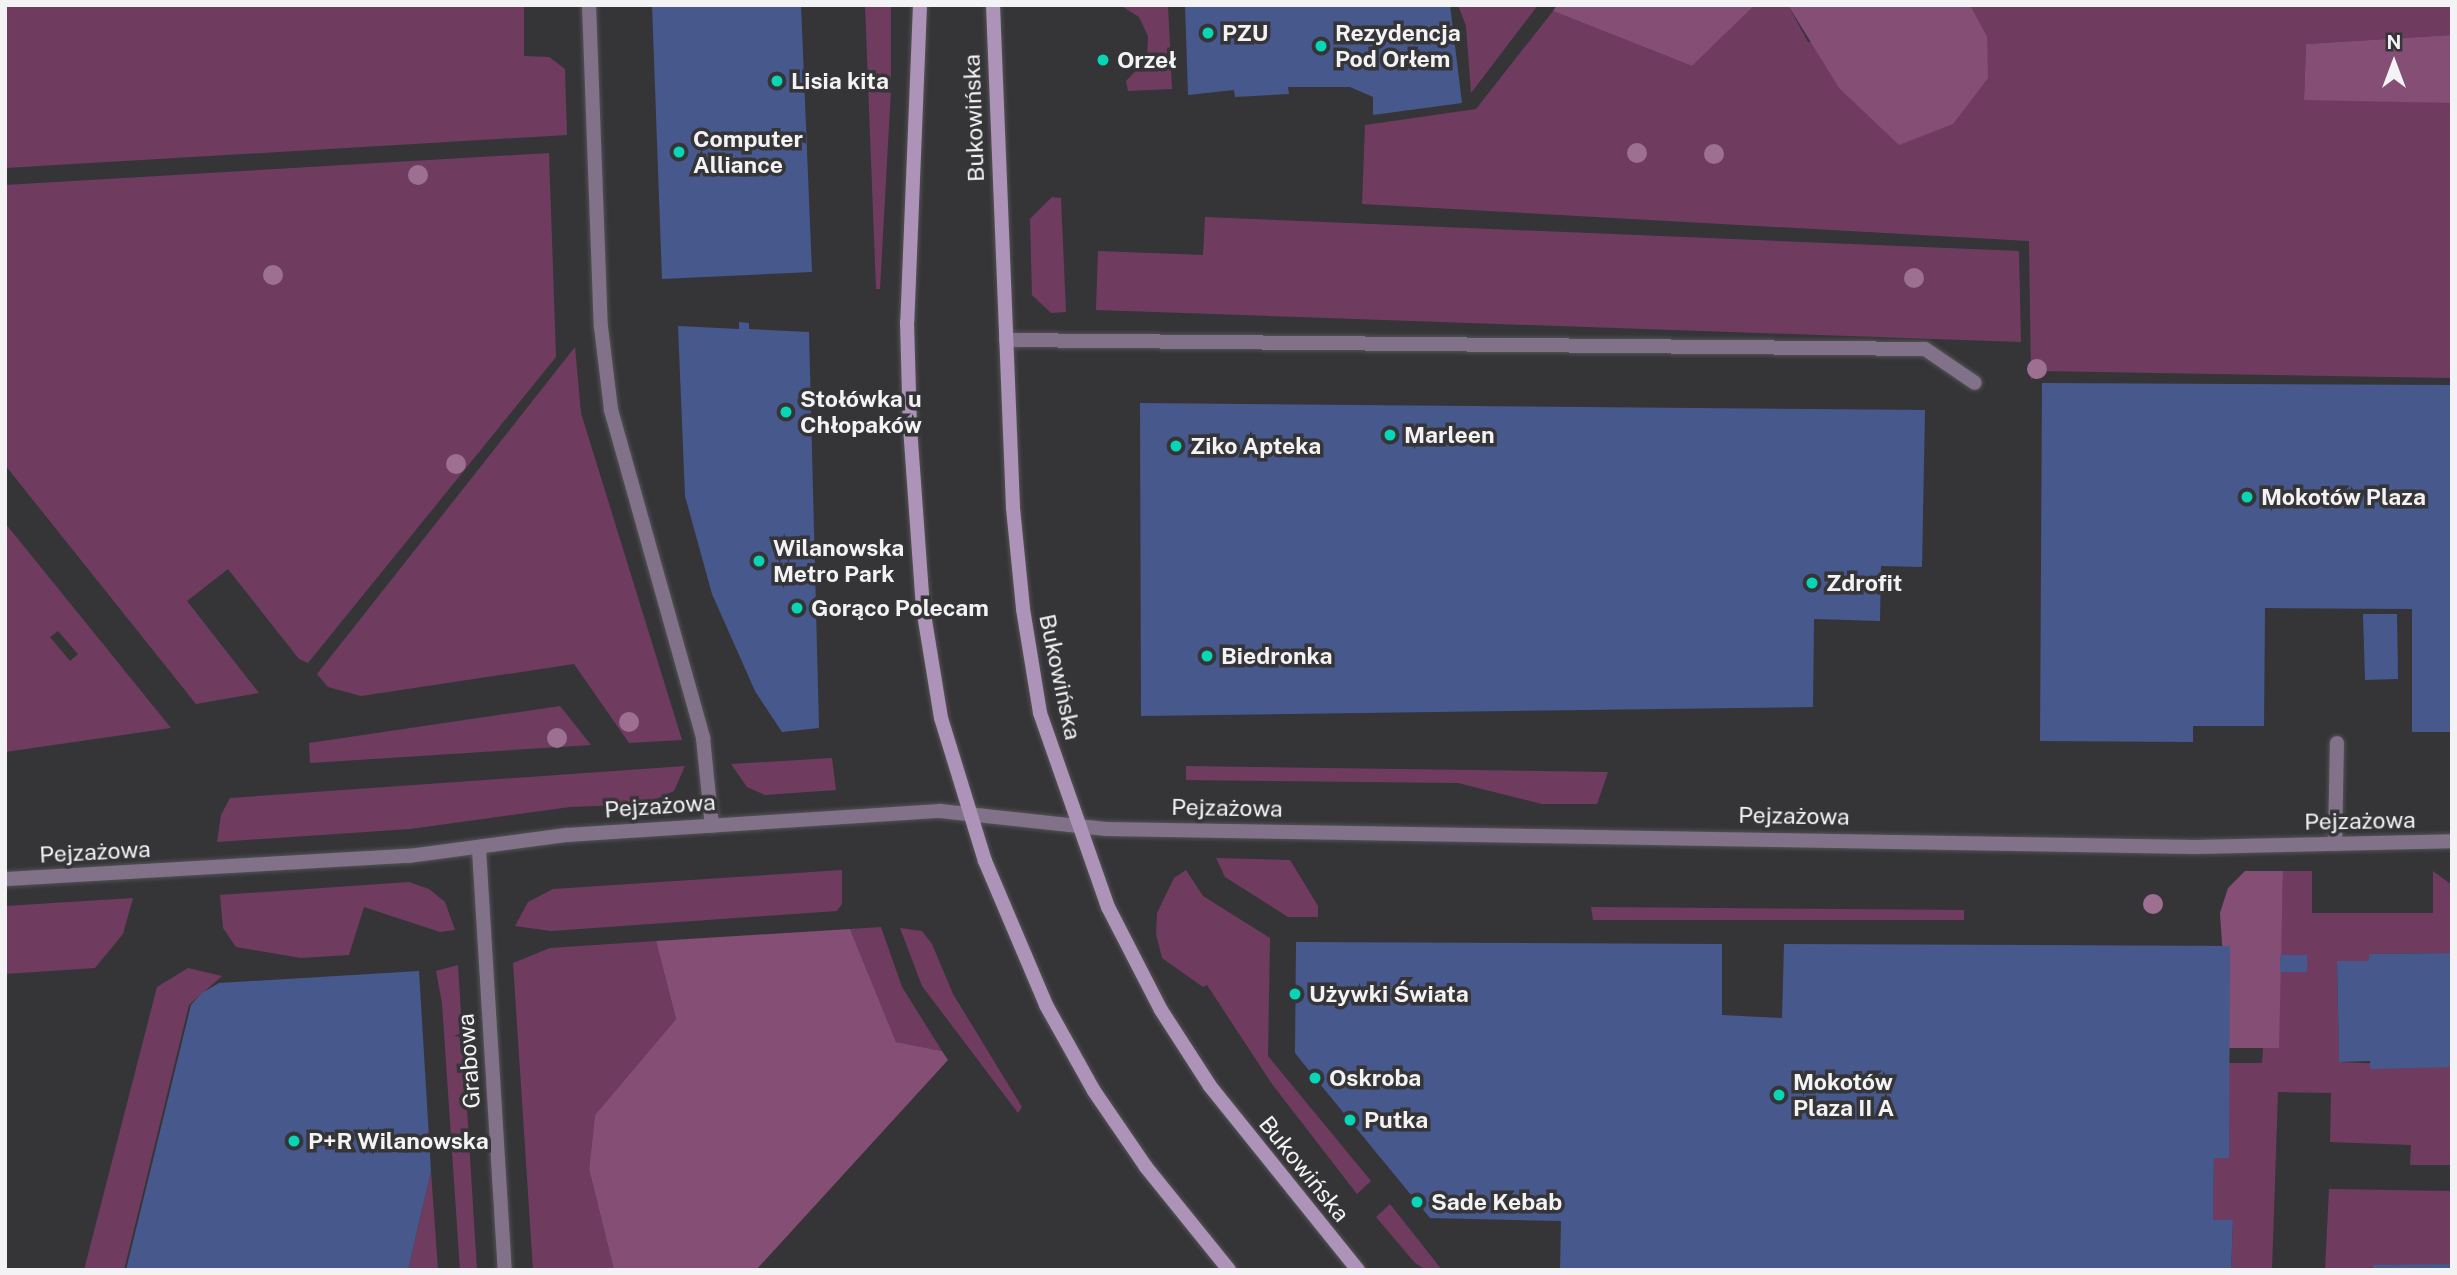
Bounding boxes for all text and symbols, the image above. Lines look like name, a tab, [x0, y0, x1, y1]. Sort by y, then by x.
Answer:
place label: PZU	[1222, 19, 1269, 47]
place label: Rezydencja Pod Orłem	[1335, 19, 1461, 73]
marker: PZU	[1200, 25, 1216, 41]
north arrow	[2359, 28, 2429, 98]
text: N	[2387, 31, 2401, 53]
marker: Rezydencja Pod Orłem	[1313, 38, 1329, 54]
place label: Orzeł	[1117, 46, 1177, 74]
marker: Orzeł	[1095, 52, 1111, 68]
street label: Bukowińska	[958, 54, 990, 182]
place label: Lisia kita	[791, 67, 889, 95]
marker: Lisia kita	[769, 73, 785, 89]
place label: Computer Alliance	[693, 125, 803, 179]
marker: Computer Alliance	[671, 144, 687, 160]
place label: Stołówka u Chłopaków	[800, 385, 922, 439]
marker: Stołówka u Chłopaków	[778, 404, 794, 420]
place label: Marleen	[1404, 421, 1495, 449]
marker: Marleen	[1382, 427, 1398, 443]
place label: Ziko Apteka	[1190, 432, 1321, 460]
marker: Ziko Apteka	[1168, 438, 1184, 454]
place label: Mokotów Plaza	[2261, 483, 2426, 511]
marker: Mokotów Plaza	[2239, 489, 2255, 505]
place label: Wilanowska Metro Park	[773, 534, 904, 588]
marker: Wilanowska Metro Park	[751, 553, 767, 569]
place label: Zdrofit	[1826, 569, 1902, 597]
marker: Zdrofit	[1804, 575, 1820, 591]
place label: Gorąco Polecam	[811, 594, 989, 622]
marker: Gorąco Polecam	[789, 600, 805, 616]
street label: Bukowińska	[1033, 612, 1087, 742]
place label: Biedronka	[1221, 642, 1333, 670]
marker: Biedronka	[1199, 648, 1215, 664]
street label: Pejzażowa	[603, 788, 717, 824]
street label: Pejzażowa	[1171, 793, 1283, 823]
street label: Pejzażowa	[1738, 801, 1850, 831]
street label: Pejzażowa	[2304, 806, 2416, 836]
street label: Pejzażowa	[39, 835, 151, 869]
place label: Używki Świata	[1309, 980, 1469, 1008]
marker: Używki Świata	[1287, 986, 1303, 1002]
street label: Grabowa	[452, 1013, 486, 1109]
place label: Oskroba	[1329, 1064, 1421, 1092]
place label: Mokotów Plaza II A	[1793, 1068, 1894, 1122]
marker: Oskroba	[1307, 1070, 1323, 1086]
marker: Mokotów Plaza II A	[1771, 1087, 1787, 1103]
place label: Putka	[1364, 1106, 1428, 1134]
street label: Bukowińska	[1253, 1111, 1355, 1227]
marker: Putka	[1342, 1112, 1358, 1128]
place label: P+R Wilanowska	[308, 1127, 489, 1155]
marker: P+R Wilanowska	[286, 1133, 302, 1149]
place label: Sade Kebab	[1431, 1188, 1562, 1216]
marker: Sade Kebab	[1409, 1194, 1425, 1210]

